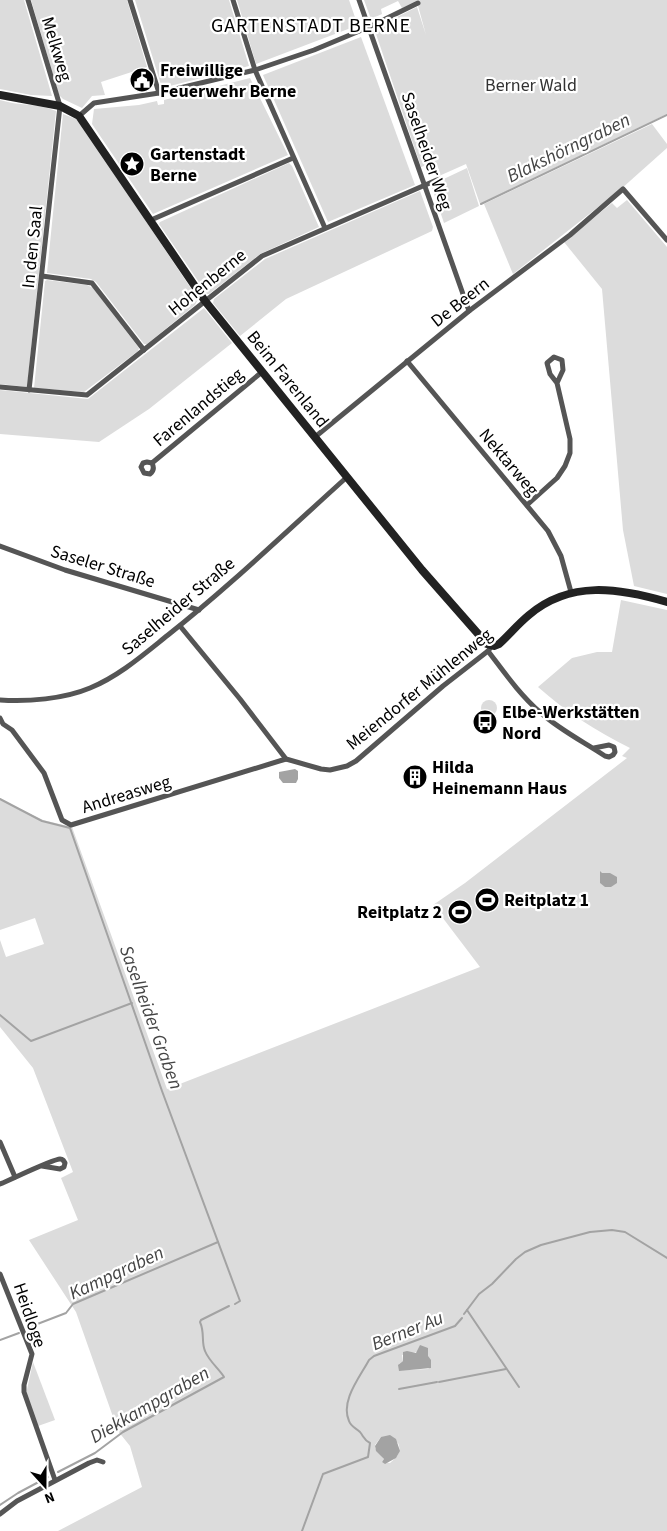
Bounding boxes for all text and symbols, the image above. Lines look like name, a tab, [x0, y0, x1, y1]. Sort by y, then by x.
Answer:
district label: GARTENSTADT BERNE	[211, 12, 411, 40]
street label: Melkweg	[35, 14, 78, 84]
place label: Freiwillige Feuerwehr Berne	[160, 58, 296, 104]
public building icon: Freiwillige Feuerwehr Berne	[129, 67, 155, 93]
park label: Berner Wald	[485, 73, 577, 98]
street label: Saselheider Weg	[395, 89, 458, 214]
water label: Blakshörngraben	[502, 107, 635, 190]
place label: Gartenstadt Berne	[150, 142, 245, 188]
place icon: Gartenstadt Berne	[119, 151, 145, 177]
street label: In den Saal	[16, 205, 49, 290]
street label: Hohenberne	[163, 243, 252, 322]
street label: De Beern	[426, 272, 495, 333]
street label: Beim Farenland	[241, 326, 335, 433]
street label: Farenlandstieg	[148, 362, 249, 453]
street label: Nektarweg	[473, 423, 544, 501]
street label: Saseler Straße	[48, 539, 158, 594]
street label: Saselheider Straße	[116, 551, 240, 661]
street label: Meiendorfer Mühlenweg	[341, 622, 498, 756]
place label: Elbe-Werkstätten Nord	[502, 700, 640, 746]
bus stop icon: Elbe-Werkstätten Nord	[472, 709, 498, 735]
place label: Hilda Heinemann Haus	[432, 755, 567, 801]
building icon: Hilda Heinemann Haus	[402, 764, 428, 790]
street label: Andreasweg	[79, 769, 174, 820]
sports icon: Reitplatz 1	[474, 887, 500, 913]
place label: Reitplatz 1	[504, 888, 589, 913]
sports icon: Reitplatz 2	[447, 899, 473, 925]
place label: Reitplatz 2	[357, 900, 442, 925]
water label: Saselheider Graben	[112, 942, 189, 1093]
water label: Kampgraben	[65, 1240, 168, 1307]
street label: Heidloge	[7, 1279, 52, 1351]
water label: Berner Au	[368, 1305, 448, 1358]
water label: Diekkampgraben	[85, 1360, 215, 1451]
north arrow	[20, 1461, 70, 1511]
text: N	[41, 1486, 57, 1508]

